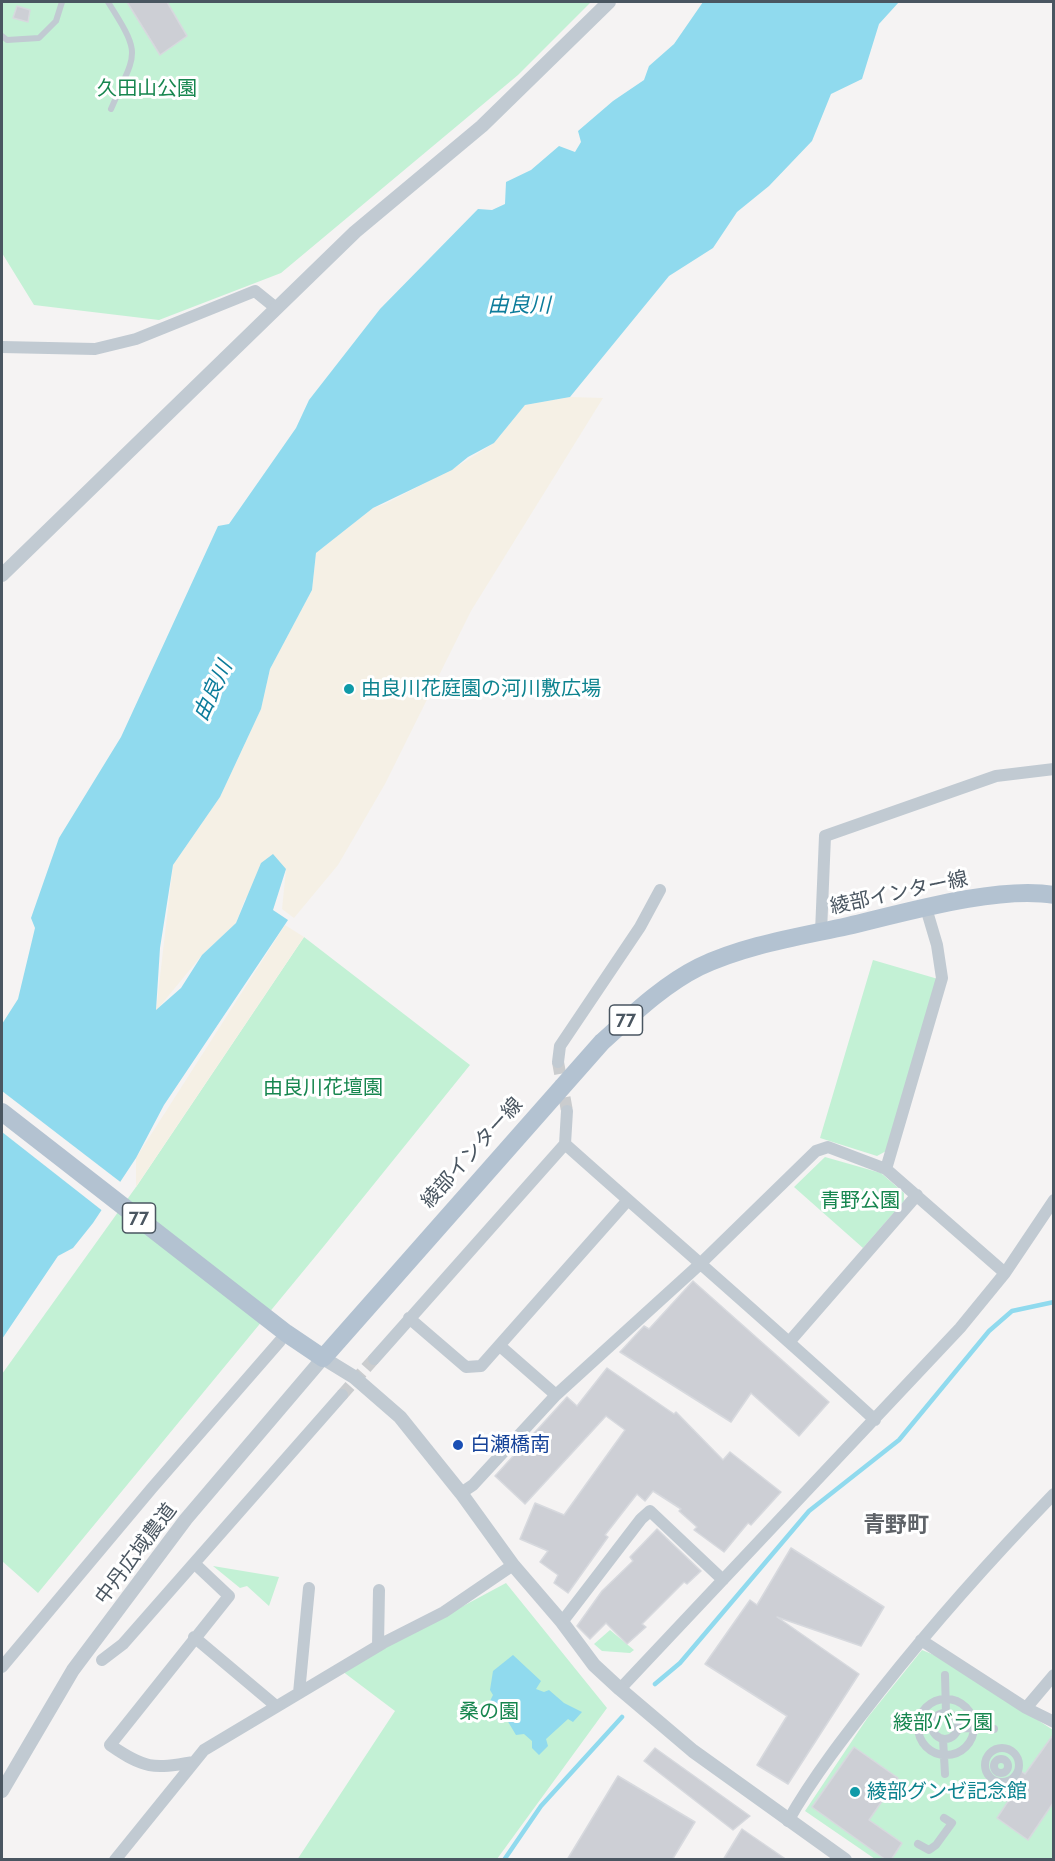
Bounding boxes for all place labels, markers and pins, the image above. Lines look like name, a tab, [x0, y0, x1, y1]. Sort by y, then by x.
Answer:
place label: 由良川花庭園の河川敷広場	[361, 677, 601, 701]
marker: 由良川花庭園の河川敷広場	[342, 682, 356, 696]
place label: 白瀬橋南	[470, 1433, 550, 1457]
marker: 白瀬橋南	[451, 1438, 465, 1452]
place label: 綾部グンゼ記念館	[867, 1780, 1027, 1804]
marker: 綾部グンゼ記念館	[848, 1785, 862, 1799]

